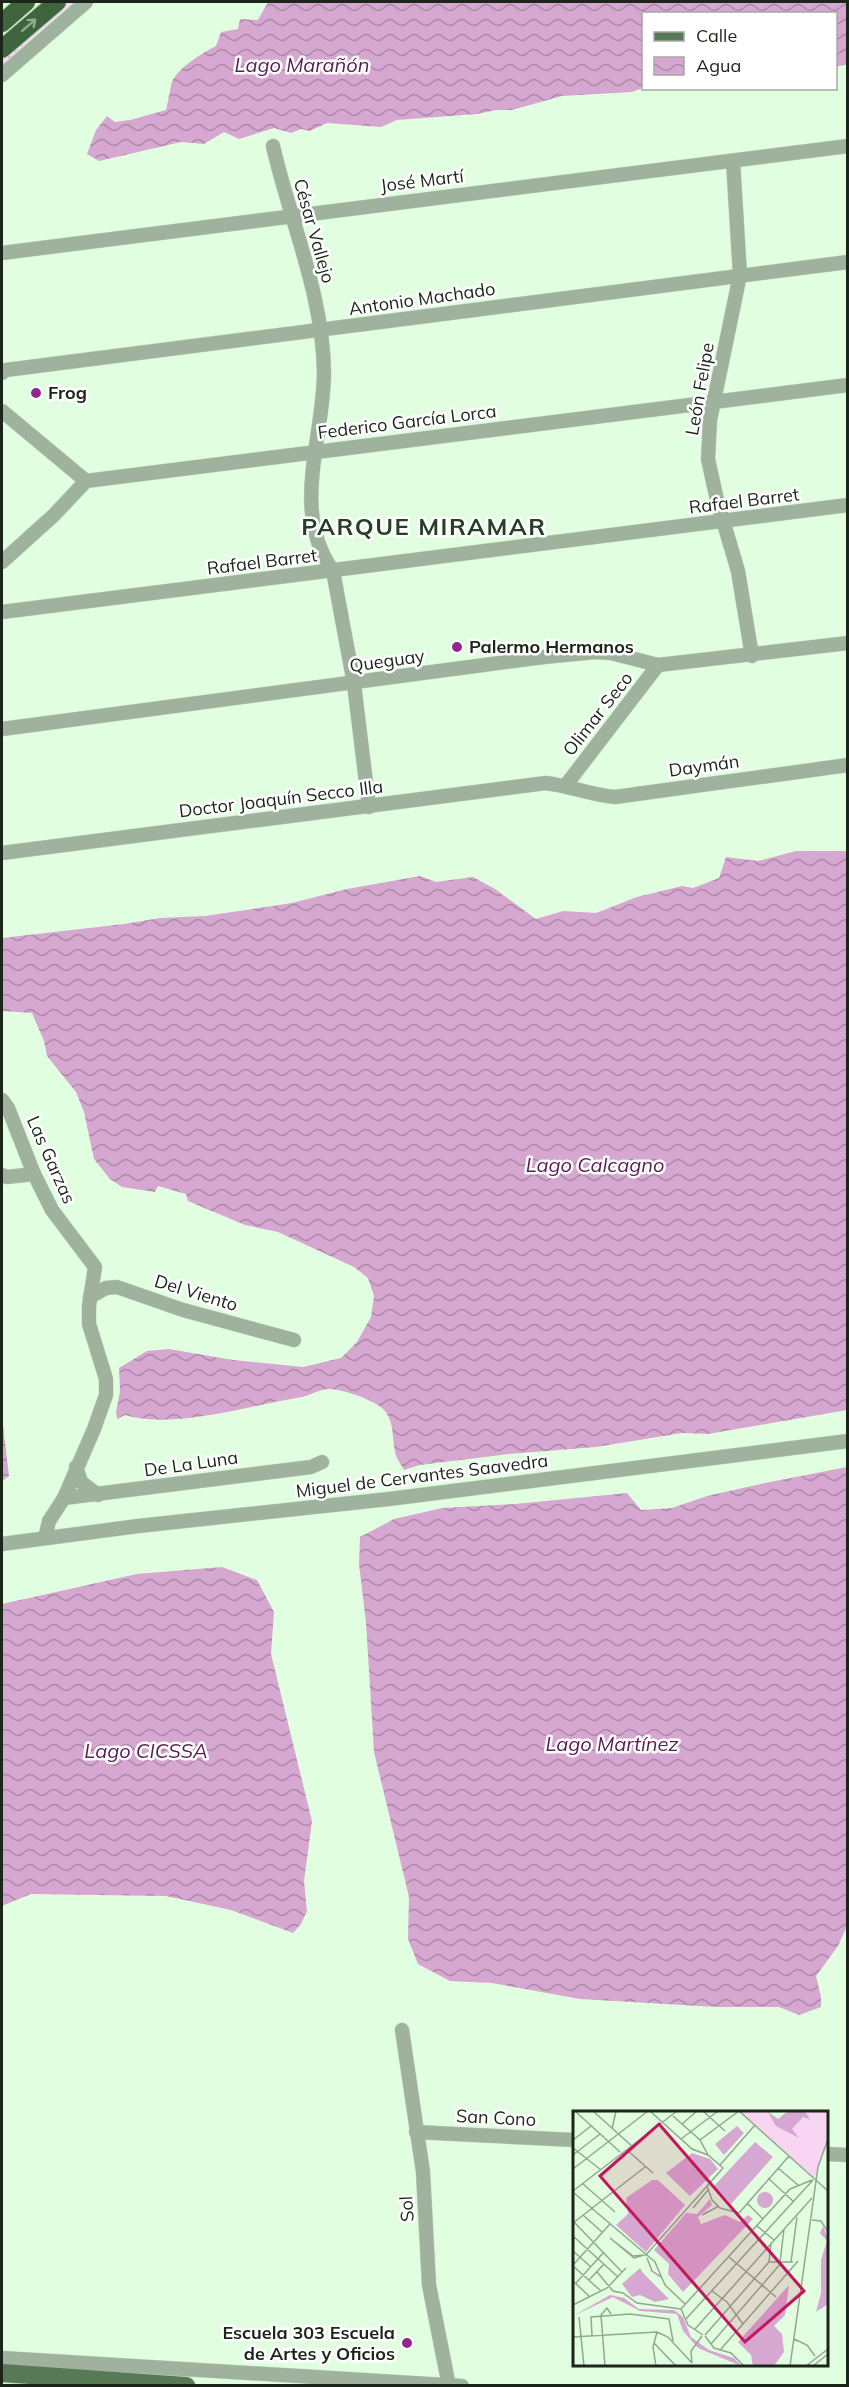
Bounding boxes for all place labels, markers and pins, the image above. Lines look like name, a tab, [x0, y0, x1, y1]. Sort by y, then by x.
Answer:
place label: Frog	[48, 381, 87, 404]
marker: Frog	[29, 386, 43, 400]
place label: Palermo Hermanos	[469, 635, 634, 658]
marker: Palermo Hermanos	[450, 640, 464, 654]
place label: Escuela 303 Escuela de Artes y Oficios	[222, 2321, 395, 2365]
marker: Escuela 303 Escuela de Artes y Oficios	[400, 2336, 414, 2350]

